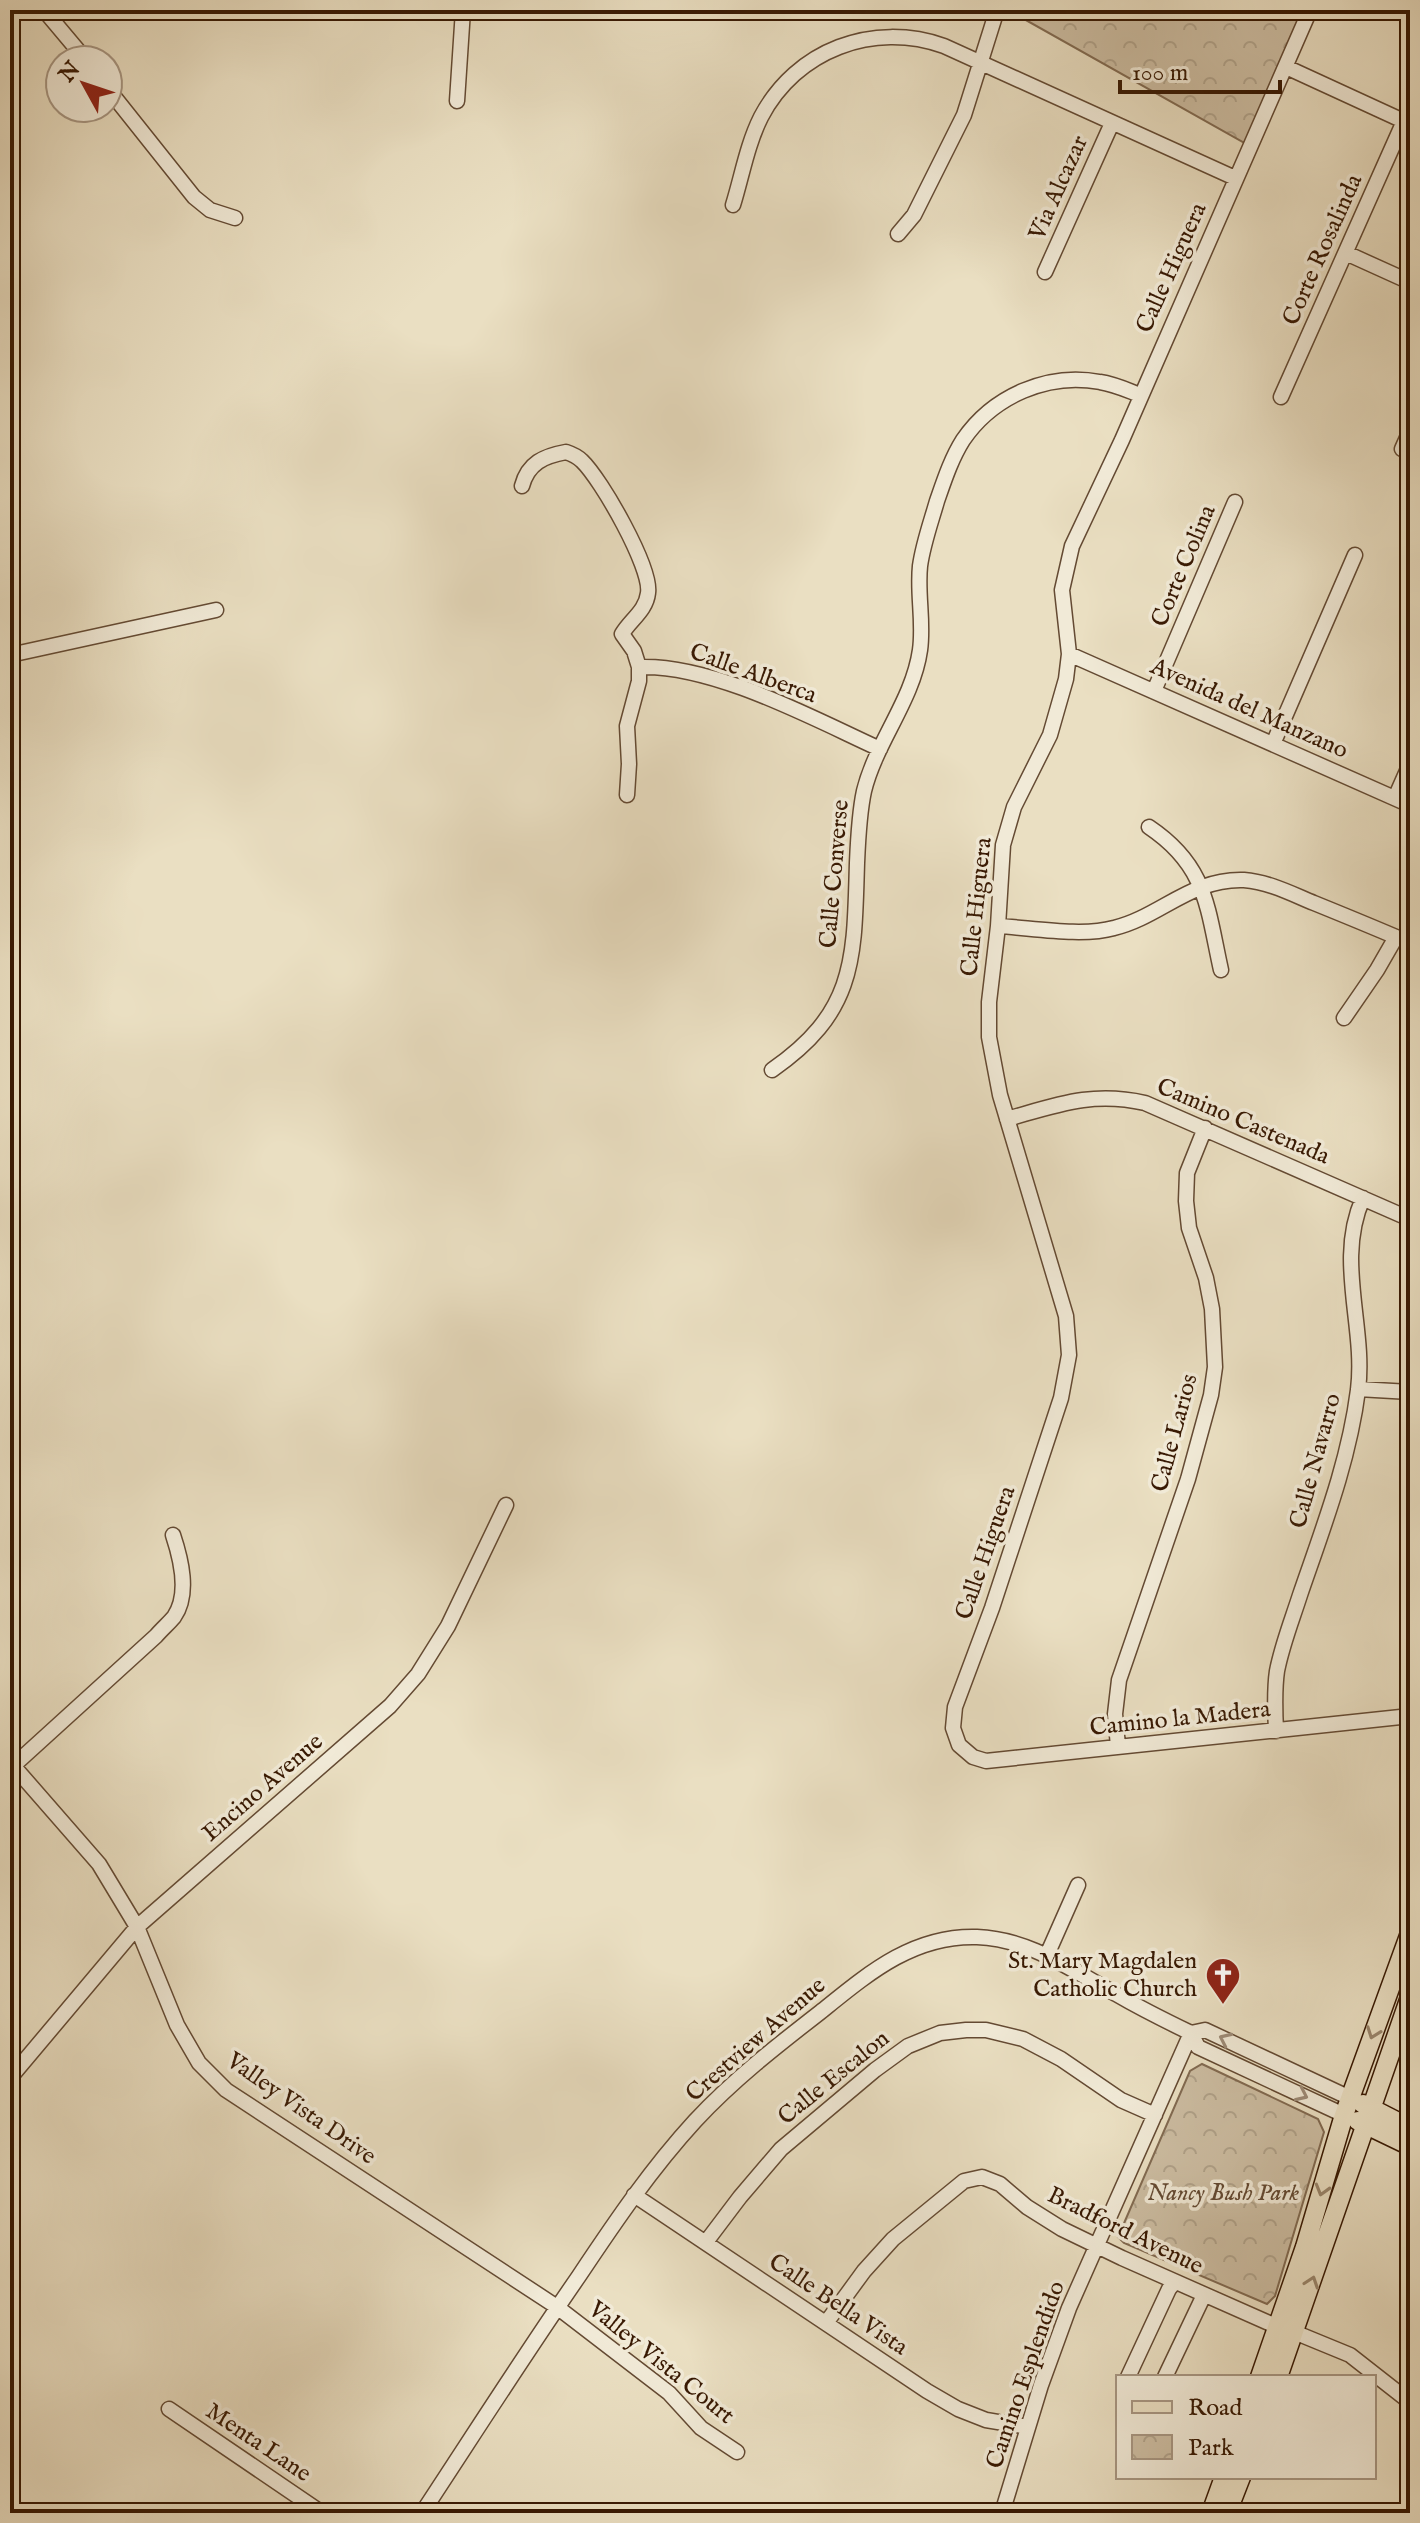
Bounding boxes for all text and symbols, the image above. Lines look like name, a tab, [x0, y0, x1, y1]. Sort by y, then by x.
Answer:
north arrow	[44, 44, 124, 124]
scale bar	[1120, 44, 1280, 94]
text: N	[53, 56, 87, 89]
text: 100 m	[1132, 58, 1188, 89]
street label: Via Alcazar	[1022, 131, 1096, 246]
street label: Corte Rosalinda	[1276, 169, 1370, 330]
street label: Calle Higuera	[1129, 197, 1215, 338]
street label: Corte Colina	[1144, 500, 1224, 632]
street label: Calle Alberca	[685, 637, 821, 712]
street label: Avenida del Manzano	[1144, 651, 1353, 767]
street label: Calle Converse	[813, 798, 857, 950]
street label: Calle Higuera	[954, 835, 1000, 978]
street label: Camino Castenada	[1152, 1072, 1335, 1173]
street label: Calle Larios	[1144, 1371, 1206, 1495]
street label: Calle Navarro	[1283, 1390, 1349, 1532]
street label: Calle Higuera	[949, 1481, 1024, 1624]
street label: Camino la Madera	[1088, 1694, 1273, 1744]
street label: Encino Avenue	[196, 1727, 330, 1849]
place label: St. Mary Magdalen Catholic Church	[1008, 1946, 1197, 2005]
church icon: St. Mary Magdalen Catholic Church	[1204, 1956, 1242, 2006]
street label: Crestview Avenue	[679, 1971, 833, 2109]
street label: Calle Escalon	[772, 2023, 896, 2132]
one-way arrow	[1367, 2025, 1383, 2039]
one-way arrow	[1218, 2033, 1233, 2049]
street label: Valley Vista Drive	[219, 2045, 382, 2172]
one-way arrow	[1294, 2085, 1308, 2101]
park label: Nancy Bush Park	[1147, 2178, 1299, 2209]
street label: Bradford Avenue	[1042, 2180, 1208, 2282]
one-way arrow	[1314, 2182, 1331, 2196]
street label: Calle Bella Vista	[762, 2247, 914, 2363]
one-way arrow	[1302, 2276, 1318, 2290]
street label: Camino Esplendido	[979, 2277, 1073, 2473]
street label: Valley Vista Court	[581, 2294, 741, 2432]
legend	[1116, 2375, 1376, 2479]
text: Road	[1188, 2393, 1242, 2424]
street label: Menta Lane	[199, 2396, 317, 2490]
text: Park	[1188, 2433, 1234, 2464]

